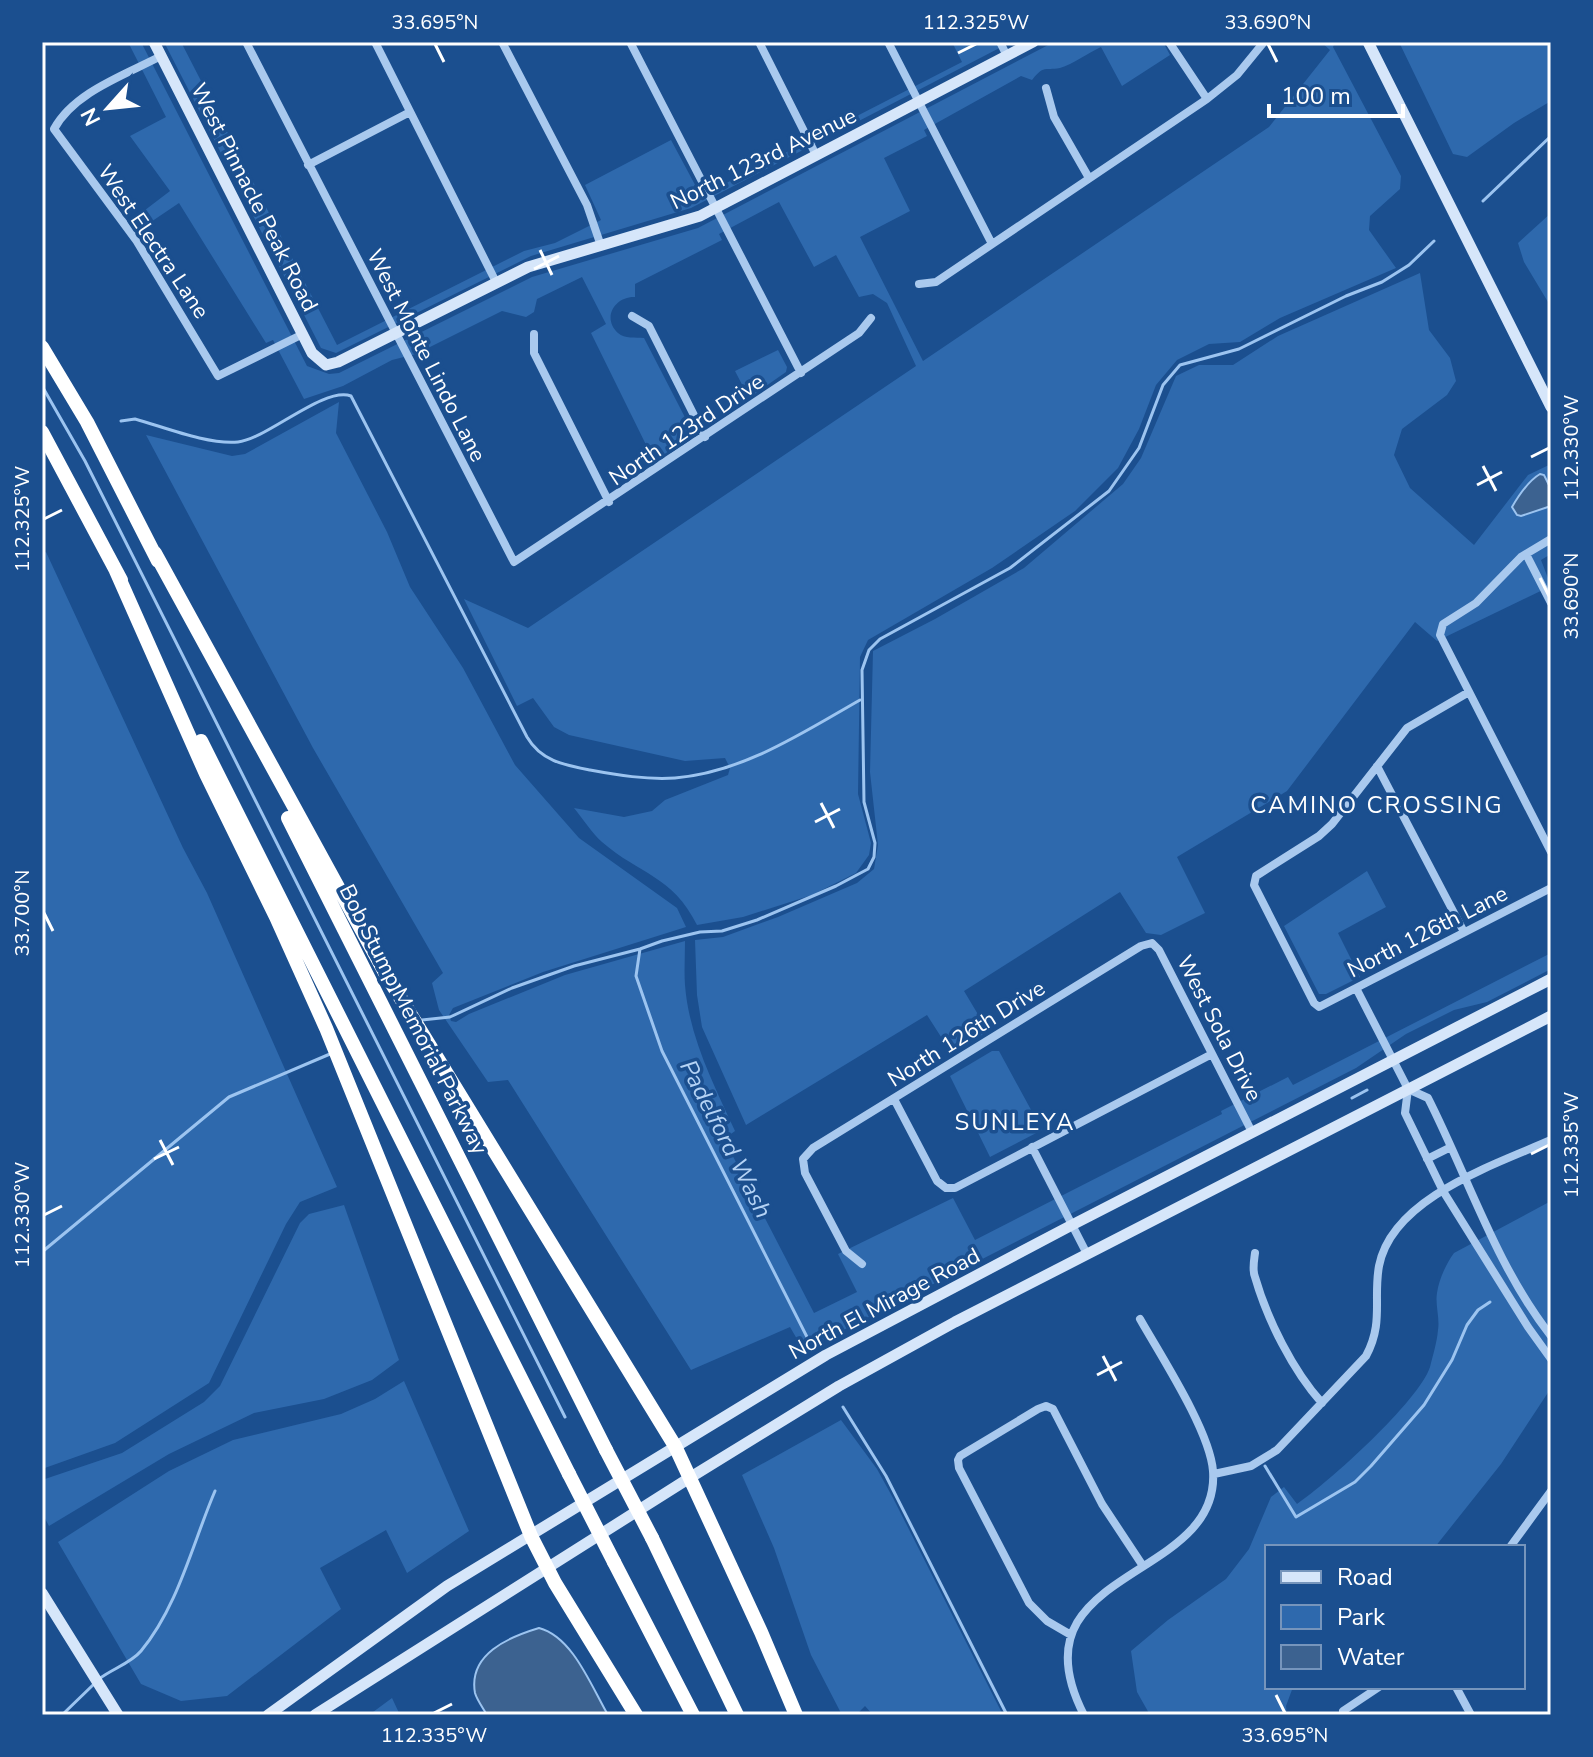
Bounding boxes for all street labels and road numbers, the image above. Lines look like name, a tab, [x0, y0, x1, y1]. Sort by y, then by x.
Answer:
street label: West Pinnacle Peak Road	[183, 78, 325, 317]
street label: North 123rd Avenue	[665, 101, 861, 217]
street label: West Electra Lane	[90, 158, 216, 325]
street label: West Monte Lindo Lane	[359, 244, 493, 467]
street label: North 123rd Drive	[603, 367, 770, 493]
street label: Bob Stump Memorial Parkway	[332, 879, 495, 1160]
street label: North 126th Lane	[1342, 879, 1513, 985]
street label: West Sola Drive	[1169, 950, 1269, 1107]
street label: North 126th Drive	[882, 973, 1051, 1094]
street label: North El Mirage Road	[784, 1241, 985, 1367]

